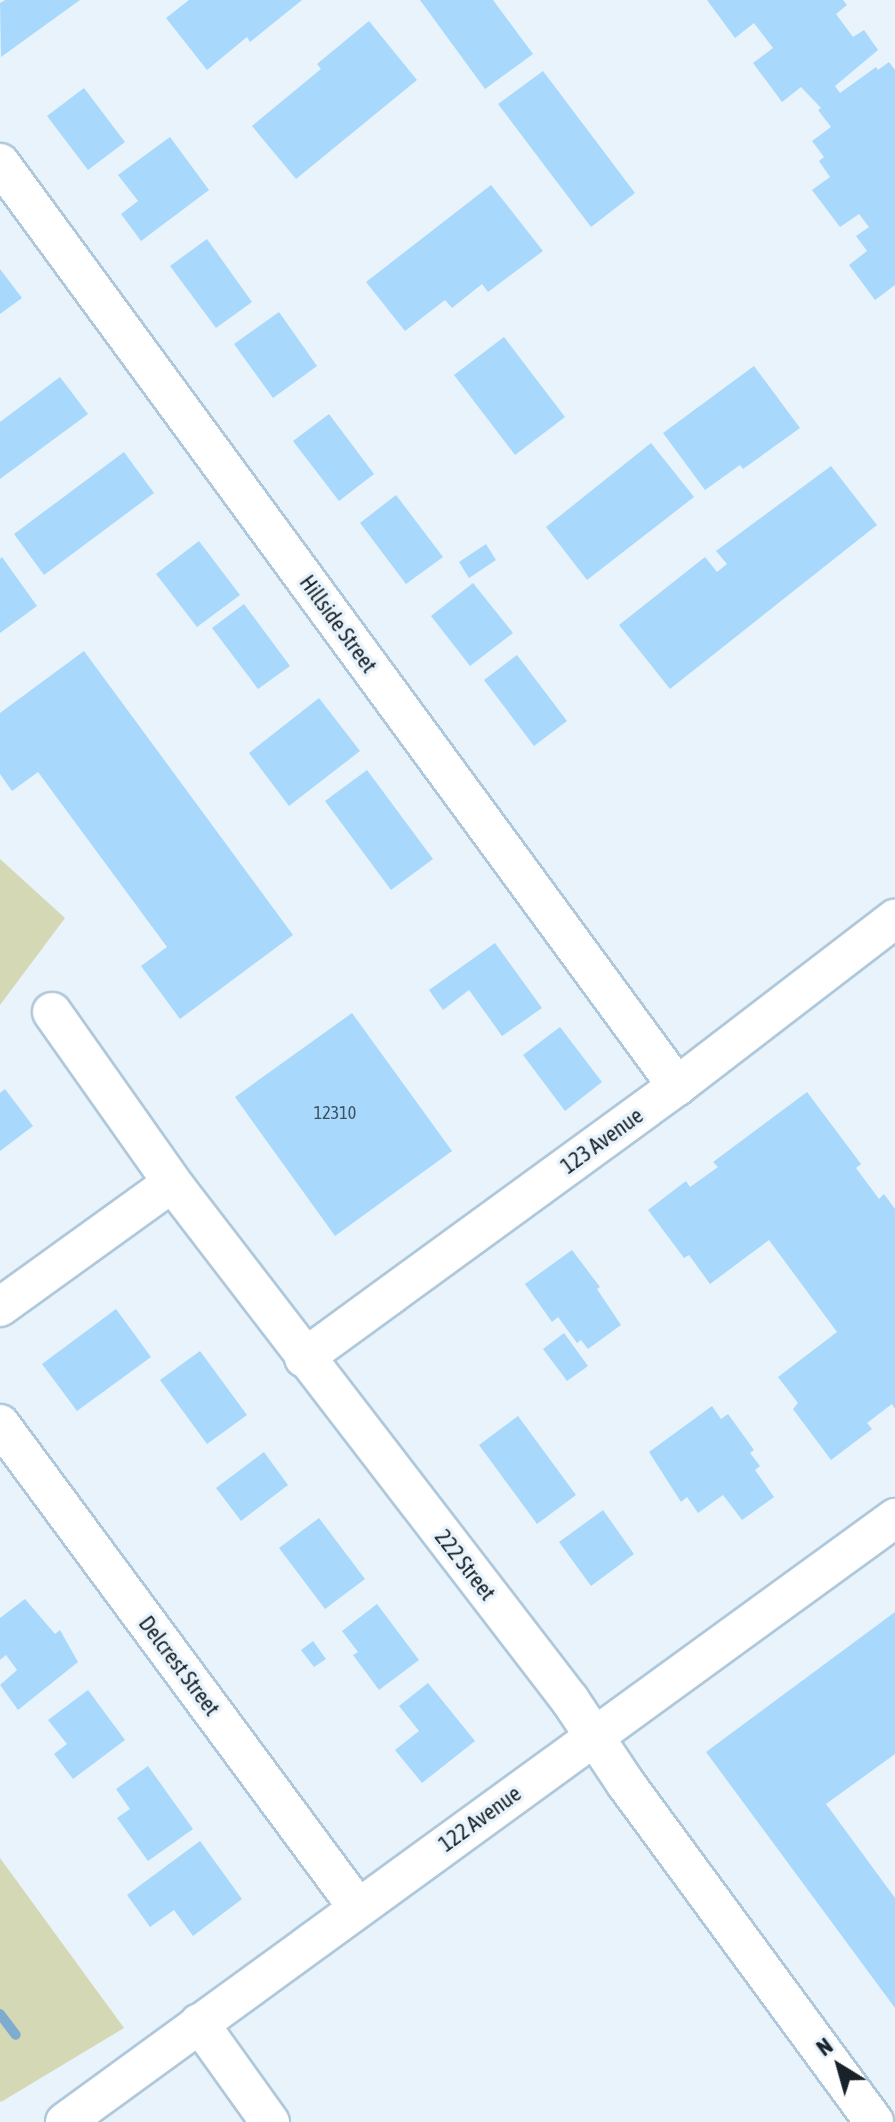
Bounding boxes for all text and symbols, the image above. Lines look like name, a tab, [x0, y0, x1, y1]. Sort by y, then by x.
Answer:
street label: Hillside Street	[294, 570, 382, 678]
house number: 12310	[314, 1102, 356, 1124]
street label: 123 Avenue	[556, 1102, 648, 1180]
street label: 222 Street	[429, 1524, 501, 1606]
street label: Delcrest Street	[133, 1611, 225, 1721]
street label: 122 Avenue	[434, 1780, 526, 1858]
north arrow	[799, 2026, 879, 2106]
text: N	[812, 2033, 838, 2061]

